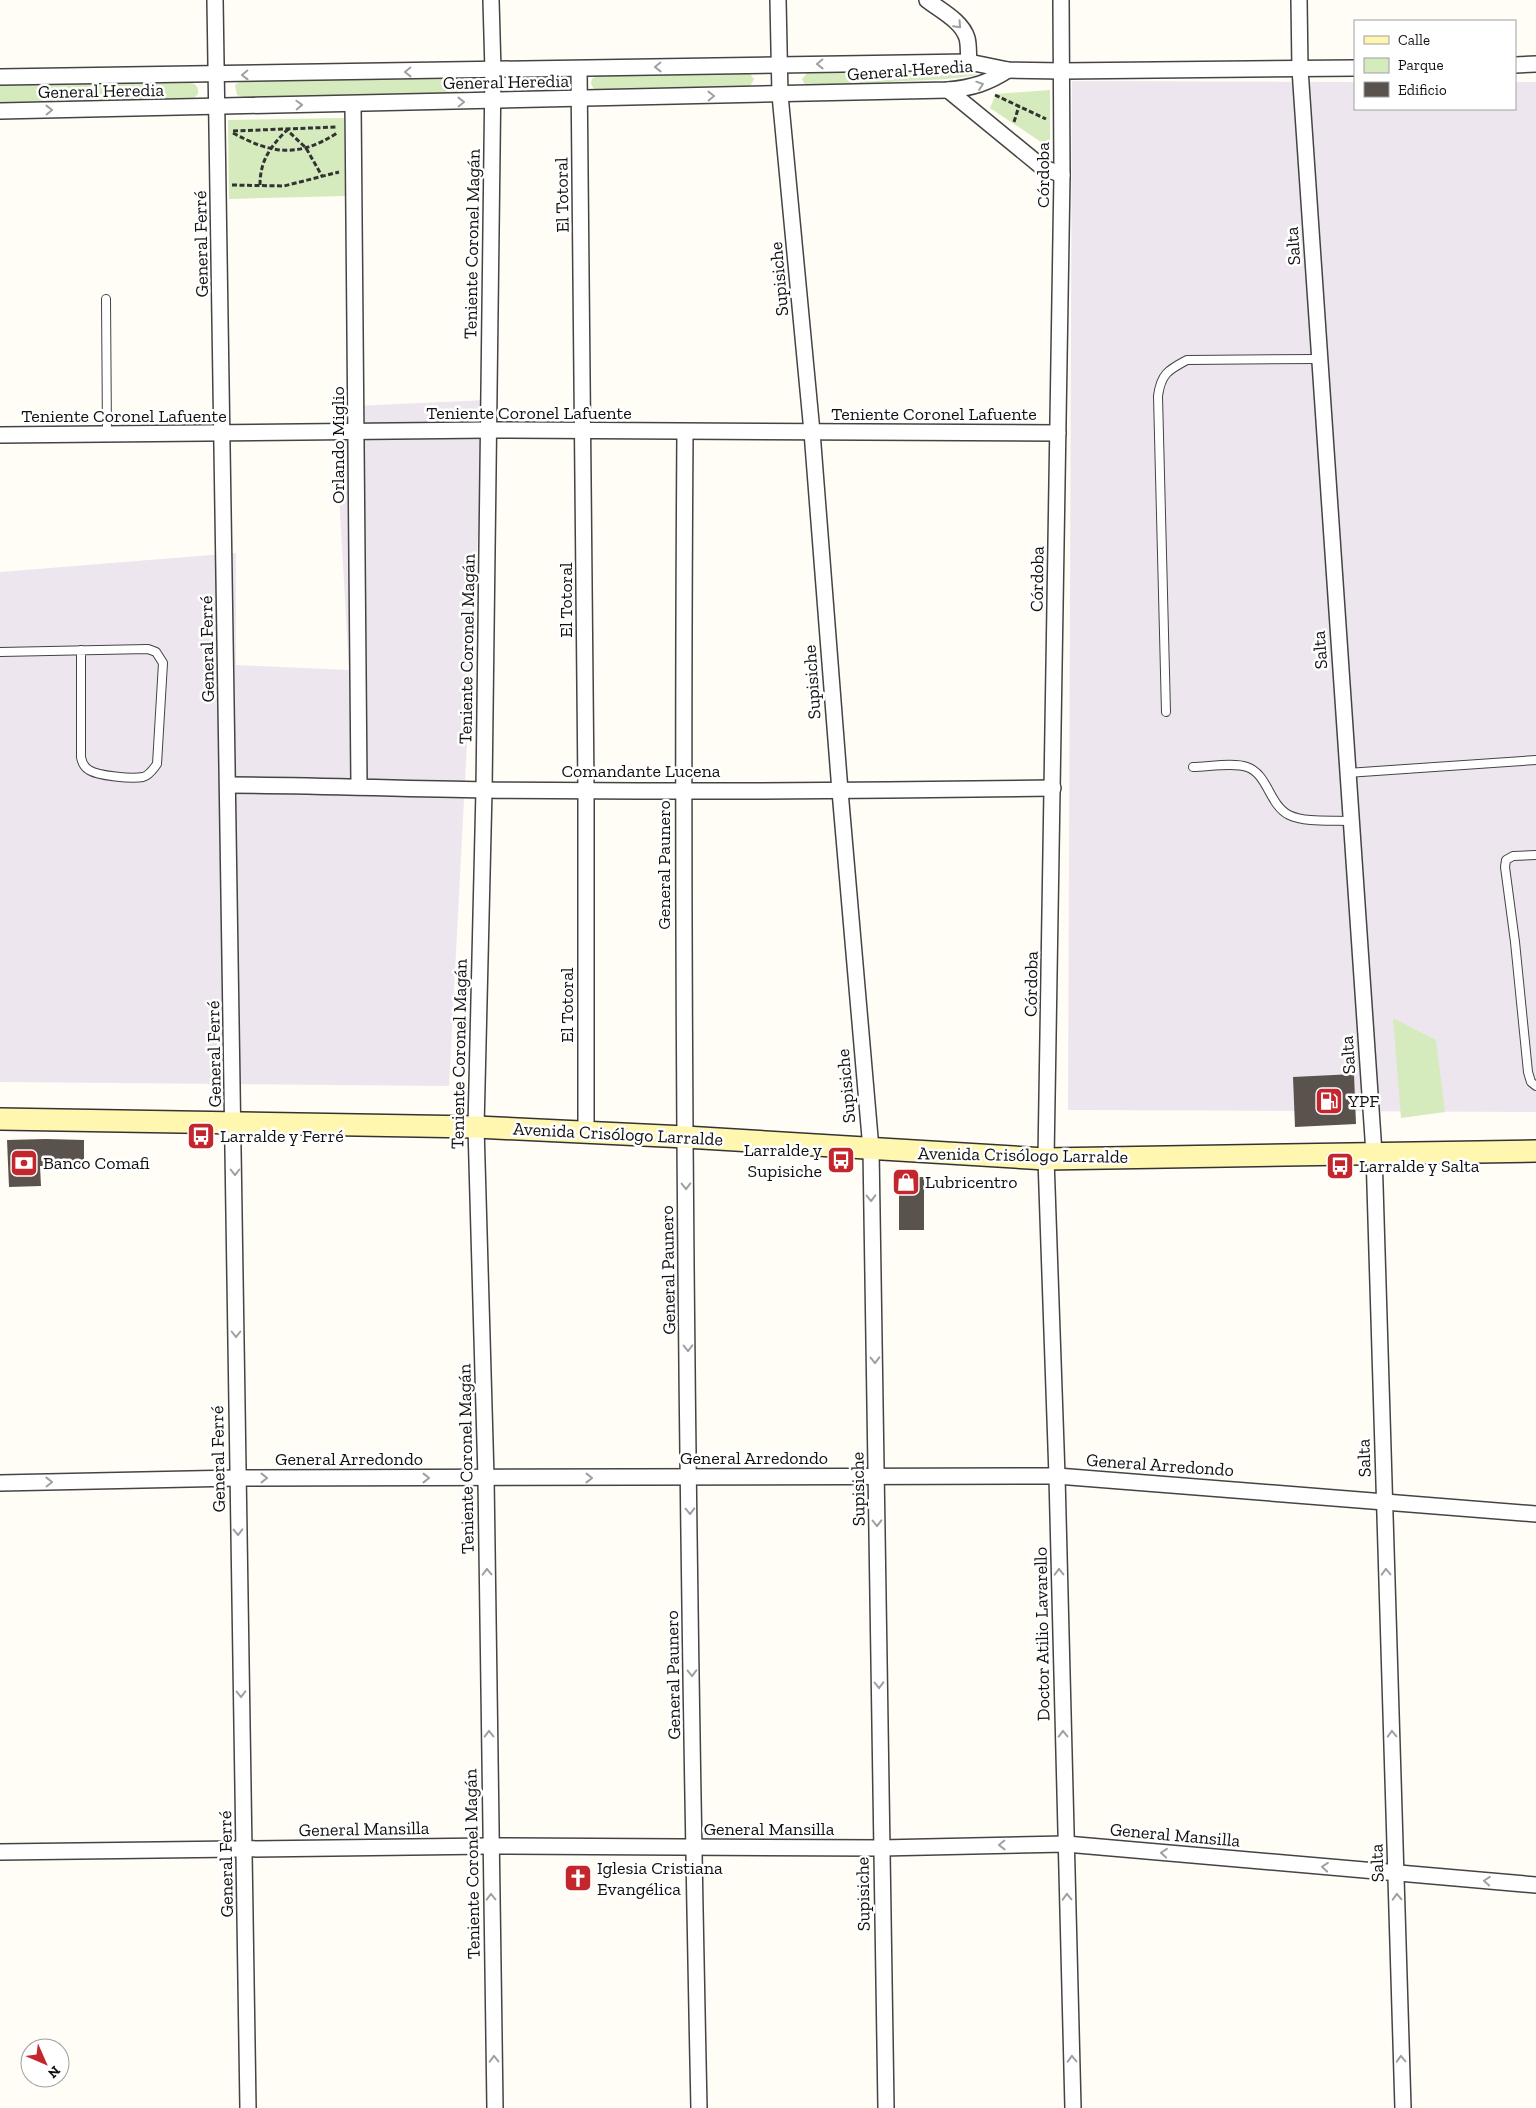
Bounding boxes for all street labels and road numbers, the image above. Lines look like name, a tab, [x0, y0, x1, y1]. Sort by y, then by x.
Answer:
street label: General Heredia	[846, 55, 974, 85]
street label: General Heredia	[443, 70, 570, 94]
street label: General Heredia	[38, 79, 165, 103]
street label: Córdoba	[1032, 142, 1054, 208]
street label: Teniente Coronel Magán	[459, 148, 485, 339]
street label: El Totoral	[550, 157, 574, 233]
street label: General Ferré	[189, 191, 213, 297]
street label: Salta	[1281, 226, 1305, 266]
street label: Supisiche	[765, 241, 793, 317]
street label: Orlando Miglio	[327, 386, 349, 504]
street label: Teniente Coronel Lafuente	[426, 402, 632, 424]
street label: Teniente Coronel Lafuente	[831, 403, 1037, 425]
street label: Teniente Coronel Lafuente	[21, 405, 227, 427]
street label: Córdoba	[1025, 546, 1049, 612]
street label: Teniente Coronel Magán	[454, 553, 480, 744]
street label: El Totoral	[555, 562, 577, 638]
street label: General Ferré	[195, 596, 219, 702]
street label: Salta	[1308, 630, 1332, 670]
street label: Supisiche	[798, 644, 826, 720]
street label: Comandante Lucena	[561, 760, 721, 782]
street label: General Paunero	[653, 800, 675, 930]
street label: Córdoba	[1019, 951, 1043, 1017]
street label: Teniente Coronel Magán	[446, 958, 472, 1149]
street label: El Totoral	[556, 967, 578, 1043]
street label: General Ferré	[202, 1001, 226, 1107]
street label: Salta	[1336, 1035, 1360, 1075]
street label: Supisiche	[832, 1048, 860, 1124]
street label: Avenida Crisólogo Larralde	[512, 1118, 724, 1150]
street label: Avenida Crisólogo Larralde	[918, 1142, 1128, 1168]
street label: General Paunero	[656, 1205, 680, 1335]
street label: Teniente Coronel Magán	[453, 1363, 479, 1554]
street label: General Ferré	[206, 1406, 230, 1512]
street label: Salta	[1352, 1438, 1376, 1478]
street label: General Arredondo	[680, 1447, 828, 1469]
street label: General Arredondo	[275, 1448, 423, 1470]
street label: General Arredondo	[1085, 1449, 1235, 1481]
street label: Supisiche	[846, 1452, 870, 1526]
street label: Doctor Atilio Lavarello	[1029, 1547, 1055, 1721]
street label: General Paunero	[661, 1610, 685, 1740]
street label: Teniente Coronel Magán	[459, 1768, 485, 1959]
street label: General Ferré	[214, 1811, 238, 1917]
street label: General Mansilla	[298, 1817, 430, 1841]
street label: General Mansilla	[704, 1818, 835, 1840]
street label: General Mansilla	[1109, 1818, 1241, 1852]
street label: Salta	[1365, 1843, 1389, 1883]
street label: Supisiche	[851, 1857, 875, 1931]

